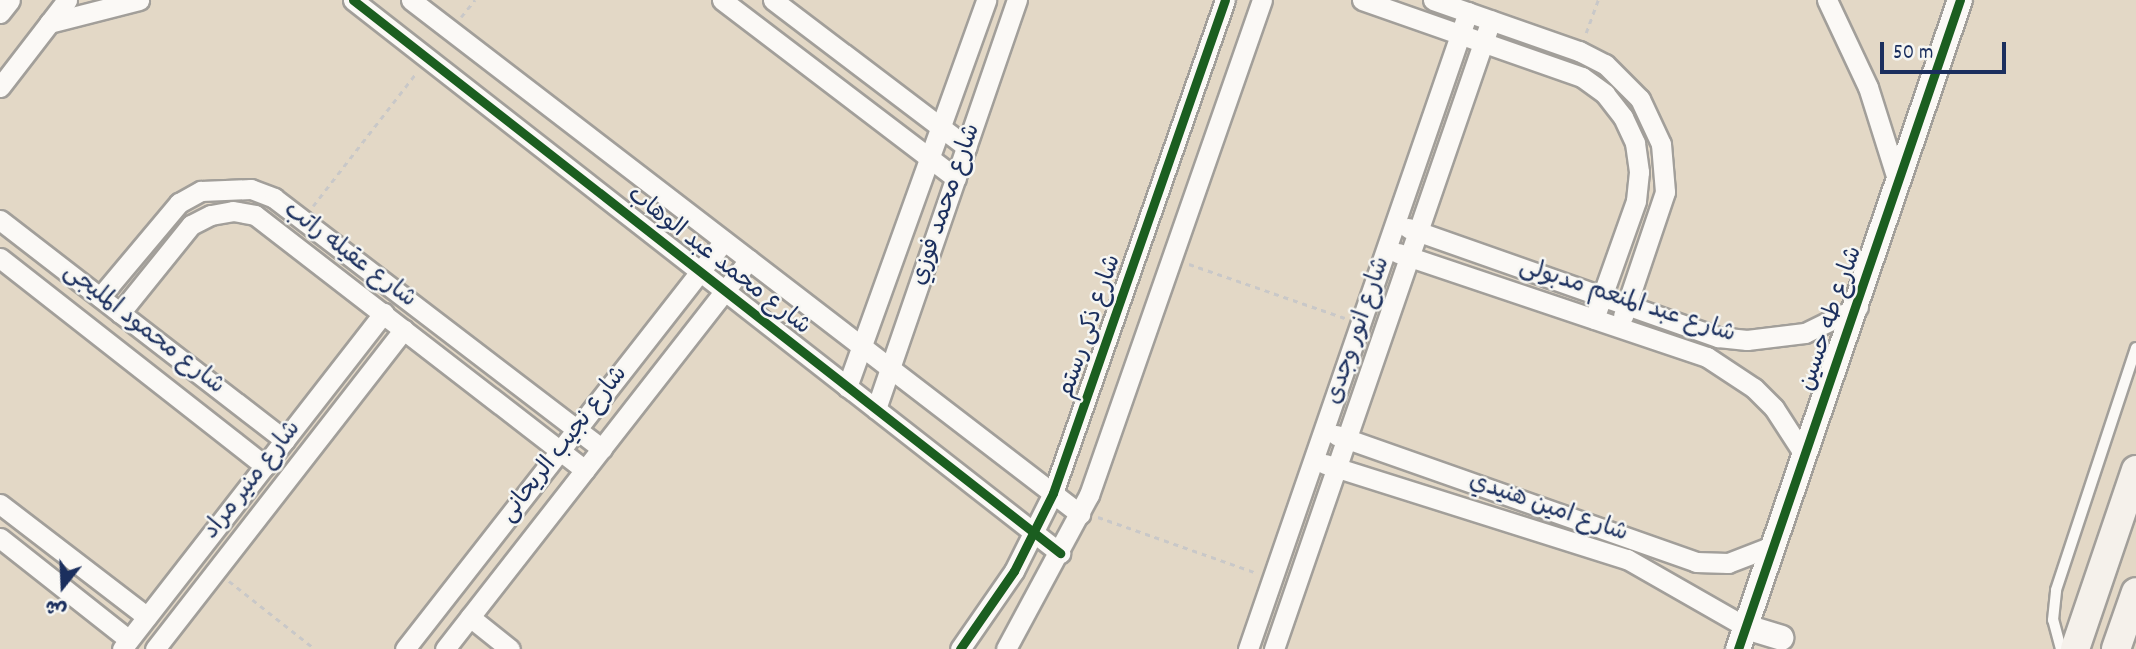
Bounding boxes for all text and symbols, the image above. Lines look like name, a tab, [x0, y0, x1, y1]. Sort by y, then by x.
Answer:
scale bar	[1884, 28, 2010, 72]
text: 50 m	[1893, 39, 1933, 69]
street label: شارع محمد فوزي	[906, 120, 988, 290]
street label: شارع محمد عبد الوهاب	[621, 181, 815, 343]
street label: شارع عقيله راتب	[277, 197, 421, 315]
street label: شارع طه حسين	[1794, 243, 1870, 395]
street label: شارع ذكى رستم	[1053, 251, 1129, 403]
street label: شارع عبد المنعم مدبولى	[1515, 253, 1739, 351]
street label: شارع انور وجدى	[1320, 254, 1398, 408]
street label: شارع محمود المليجى	[57, 258, 229, 402]
street label: شارع نجيب الريحانى	[495, 361, 635, 529]
street label: شارع منير مراد	[198, 416, 308, 546]
street label: شارع امين هنيدي	[1465, 468, 1631, 550]
north arrow	[28, 551, 98, 621]
text: ش	[42, 590, 70, 623]

